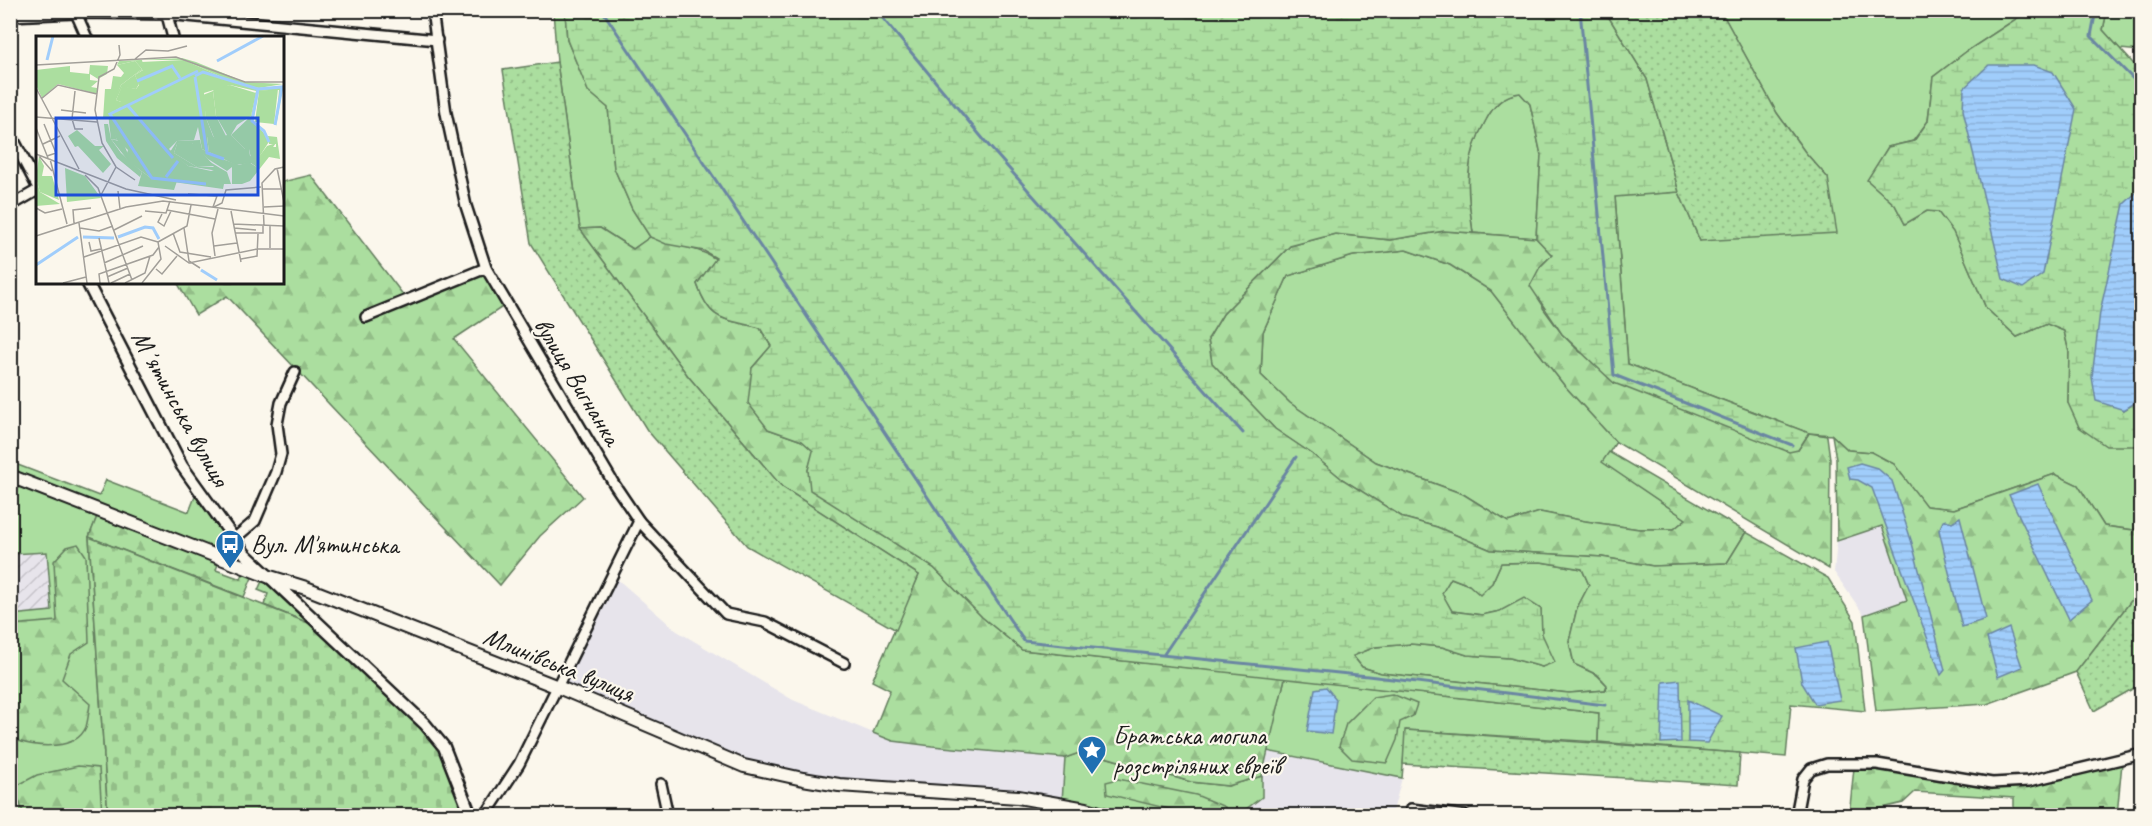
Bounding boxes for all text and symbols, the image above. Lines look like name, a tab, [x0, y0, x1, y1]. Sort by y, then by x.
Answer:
inset map	[36, 36, 284, 284]
street label: вулиця Вигнанка	[526, 311, 630, 453]
street label: Мʼятинська вулиця	[124, 324, 238, 494]
bus stop icon: Вул. М'ятинська	[214, 528, 246, 570]
place label: Вул. М'ятинська	[251, 528, 401, 561]
street label: Млинівська вулиця	[479, 619, 640, 710]
place label: Братська могила розстріляних євреїв	[1113, 719, 1287, 782]
place icon: Братська могила розстріляних євреїв	[1076, 734, 1108, 776]

